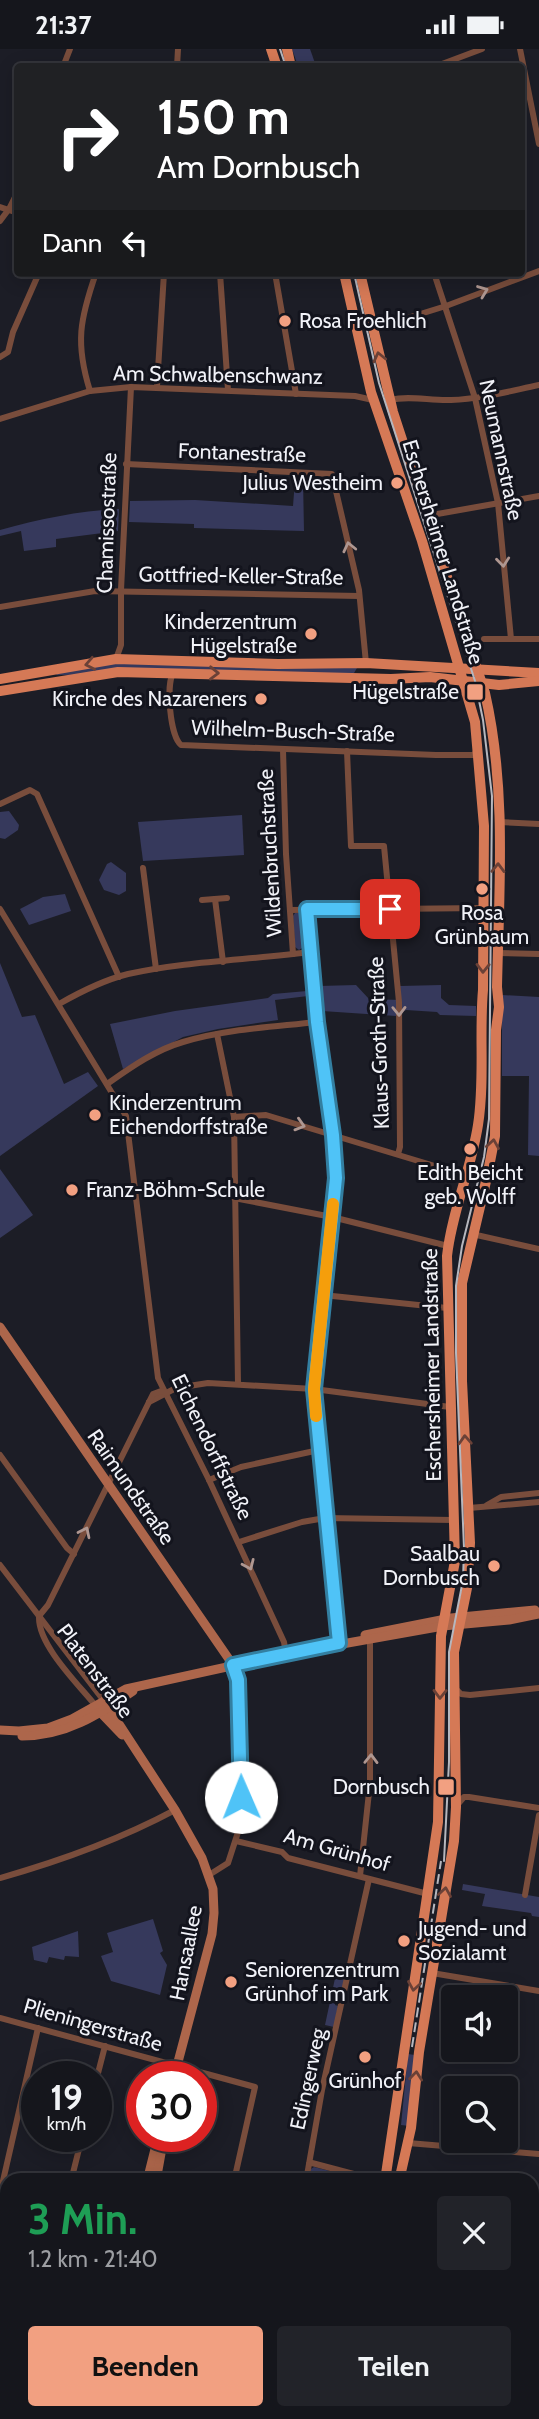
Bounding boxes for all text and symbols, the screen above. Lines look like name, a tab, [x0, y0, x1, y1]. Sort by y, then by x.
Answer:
text: 21:37	[35, 9, 91, 41]
text: 150 m	[157, 87, 290, 146]
icon: right	[42, 91, 133, 182]
text: Am Dornbusch	[157, 147, 360, 186]
icon: left	[116, 224, 154, 262]
text: Dann	[42, 227, 102, 259]
one-way arrow	[477, 286, 489, 300]
place label: Rosa Froehlich	[299, 308, 427, 333]
marker: Rosa Froehlich	[277, 313, 293, 329]
one-way arrow	[372, 351, 387, 363]
street label: Am Schwalbenschwanz	[113, 360, 323, 389]
street label: Neumannstraße	[474, 377, 529, 523]
street label: Eschersheimer Landstraße	[397, 437, 490, 667]
street label: Fontanestraße	[178, 438, 307, 467]
street label: Chamissostraße	[92, 452, 121, 594]
place label: Julius Westheim	[241, 470, 383, 495]
marker: Julius Westheim	[389, 475, 405, 491]
one-way arrow	[343, 541, 358, 553]
one-way arrow	[496, 556, 511, 568]
street label: Gottfried-Keller-Straße	[139, 561, 344, 590]
place label: Kinderzentrum Hügelstraße	[164, 609, 297, 658]
marker: Kinderzentrum Hügelstraße	[303, 626, 319, 642]
one-way arrow	[84, 655, 96, 670]
one-way arrow	[208, 666, 219, 681]
place label: Hügelstraße	[352, 679, 459, 704]
marker: Hügelstraße	[465, 682, 485, 702]
place label: Kirche des Nazareners	[52, 686, 247, 711]
marker: Kirche des Nazareners	[253, 691, 269, 707]
street label: Wilhelm-Busch-Straße	[191, 714, 395, 747]
street label: Wildenbruchstraße	[253, 768, 286, 938]
one-way arrow	[490, 862, 506, 872]
pin	[360, 879, 420, 939]
marker: Rosa Grünbaum	[474, 881, 490, 897]
icon: arrive	[371, 890, 409, 928]
place label: Rosa Grünbaum	[435, 900, 529, 949]
street label: Klaus-Groth-Straße	[363, 956, 394, 1130]
one-way arrow	[475, 964, 491, 974]
one-way arrow	[391, 1007, 407, 1017]
place label: Kinderzentrum Eichendorffstraße	[109, 1090, 268, 1139]
marker: Kinderzentrum Eichendorffstraße	[87, 1107, 103, 1123]
one-way arrow	[294, 1117, 306, 1132]
one-way arrow	[485, 1138, 500, 1149]
marker: Edith Beicht geb. Wolff	[462, 1141, 478, 1157]
place label: Edith Beicht geb. Wolff	[417, 1160, 523, 1209]
place label: Franz-Böhm-Schule	[86, 1177, 265, 1202]
marker: Franz-Böhm-Schule	[64, 1182, 80, 1198]
street label: Eschersheimer Landstraße	[417, 1248, 446, 1482]
street label: Eichendorffstraße	[166, 1370, 259, 1524]
street label: Raimundstraße	[82, 1424, 181, 1549]
one-way arrow	[458, 1434, 473, 1445]
one-way arrow	[77, 1527, 91, 1539]
place label: Saalbau Dornbusch	[383, 1541, 480, 1590]
one-way arrow	[241, 1558, 255, 1570]
marker: Saalbau Dornbusch	[486, 1558, 502, 1574]
street label: Platenstraße	[52, 1619, 139, 1723]
one-way arrow	[432, 1689, 448, 1700]
one-way arrow	[363, 1753, 378, 1764]
position arrow	[204, 1760, 278, 1834]
place label: Dornbusch	[333, 1774, 430, 1799]
marker: Dornbusch	[436, 1777, 456, 1797]
street label: Am Grünhof	[281, 1822, 393, 1877]
one-way arrow	[437, 1886, 452, 1898]
street label: Hansaallee	[164, 1903, 207, 2003]
place label: Jugend- und Sozialamt	[417, 1916, 527, 1965]
marker: Jugend- und Sozialamt	[396, 1933, 412, 1949]
place label: Seniorenzentrum Grünhof im Park	[245, 1957, 400, 2006]
marker: Seniorenzentrum Grünhof im Park	[223, 1974, 239, 1990]
one-way arrow	[406, 1980, 421, 1991]
map controls	[441, 1985, 518, 2153]
button: sound	[441, 1985, 518, 2062]
street label: Plieningerstraße	[21, 1993, 166, 2056]
street label: Edingerweg	[285, 2025, 331, 2132]
marker: Grünhof	[357, 2049, 373, 2065]
speed limit sign: 30	[126, 2061, 217, 2152]
place label: Grünhof	[328, 2068, 402, 2093]
one-way arrow	[409, 2070, 424, 2082]
text: 19	[50, 2076, 83, 2119]
button: search	[441, 2076, 518, 2153]
text: km/h	[47, 2113, 86, 2135]
text: 3 Min.	[28, 2193, 137, 2245]
button: close	[437, 2196, 511, 2270]
text: 1.2 km · 21:40	[28, 2245, 158, 2273]
button: Beenden	[28, 2326, 263, 2406]
button: Teilen	[277, 2326, 511, 2406]

